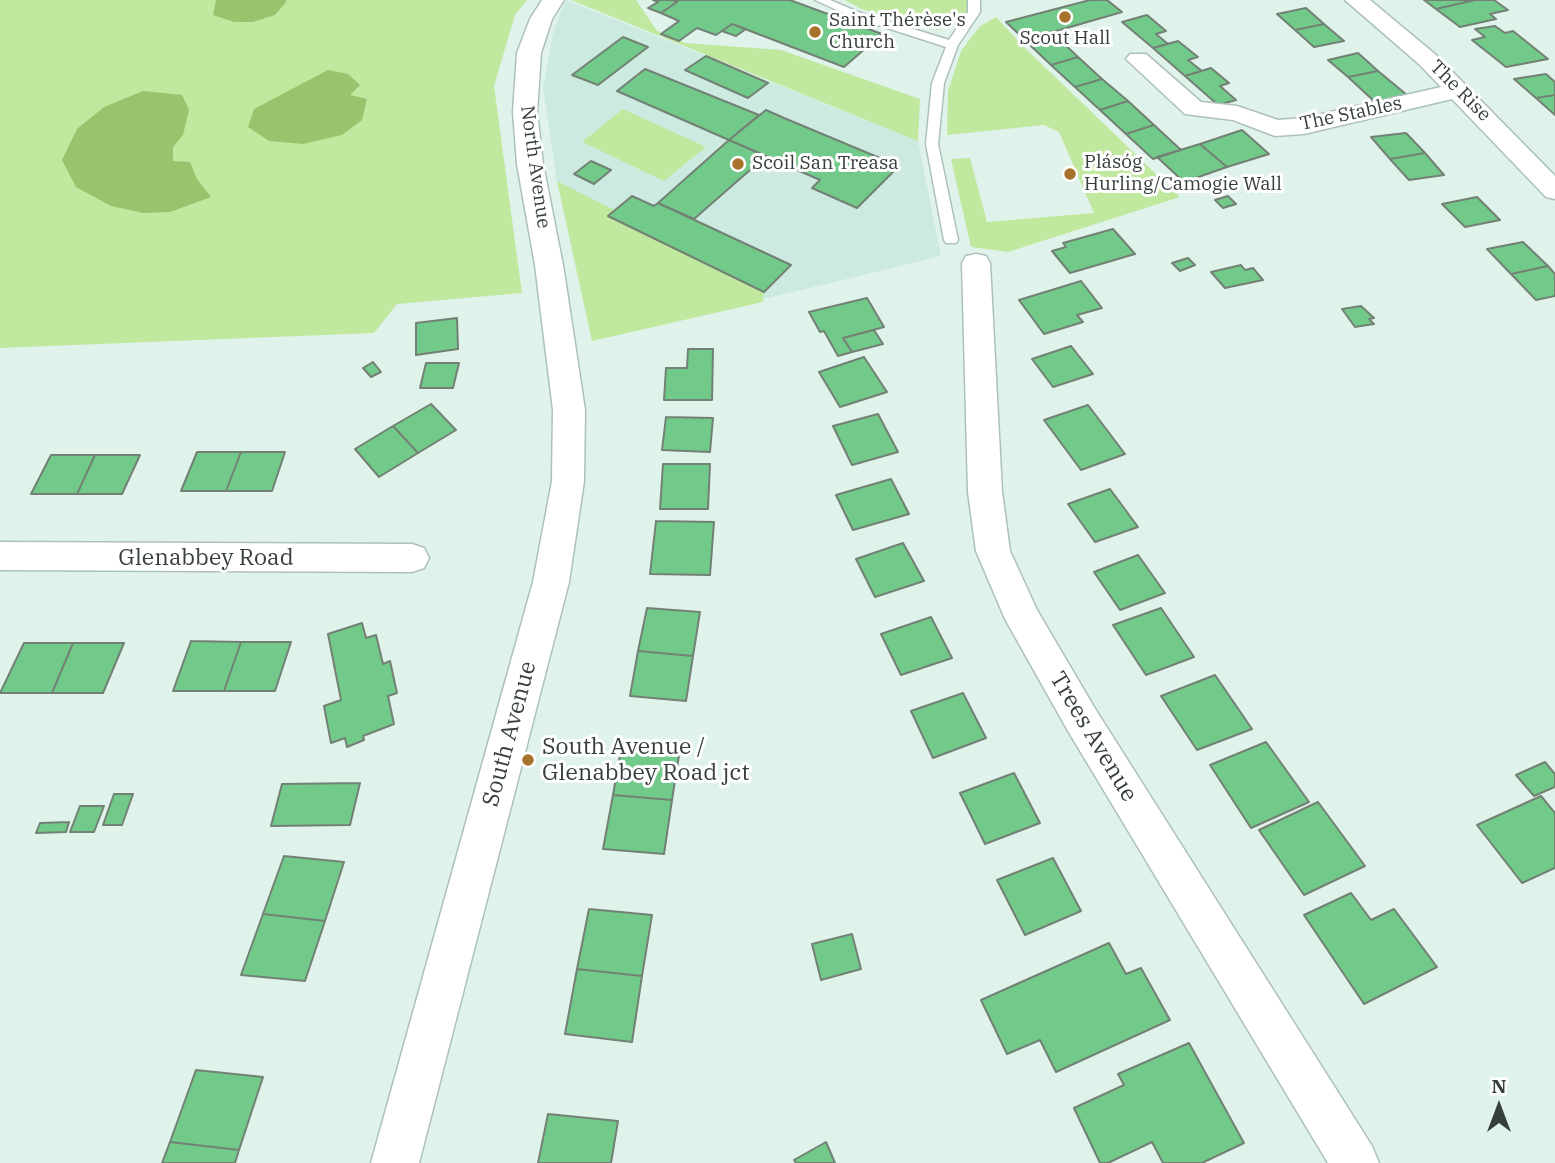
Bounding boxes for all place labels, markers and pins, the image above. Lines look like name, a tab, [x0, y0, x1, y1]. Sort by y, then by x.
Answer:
marker: Scout Hall	[1057, 9, 1073, 25]
place label: Saint Thérèse's Church	[829, 10, 966, 54]
marker: Saint Thérèse's Church	[807, 24, 823, 40]
place label: Scout Hall	[1019, 28, 1111, 50]
place label: Plásóg Hurling/Camogie Wall	[1084, 152, 1282, 196]
place label: Scoil San Treasa	[752, 153, 899, 175]
marker: Scoil San Treasa	[730, 156, 746, 172]
marker: Plásóg Hurling/Camogie Wall	[1062, 166, 1078, 182]
place label: South Avenue / Glenabbey Road jct	[542, 733, 750, 787]
marker: South Avenue / Glenabbey Road jct	[520, 752, 536, 768]

